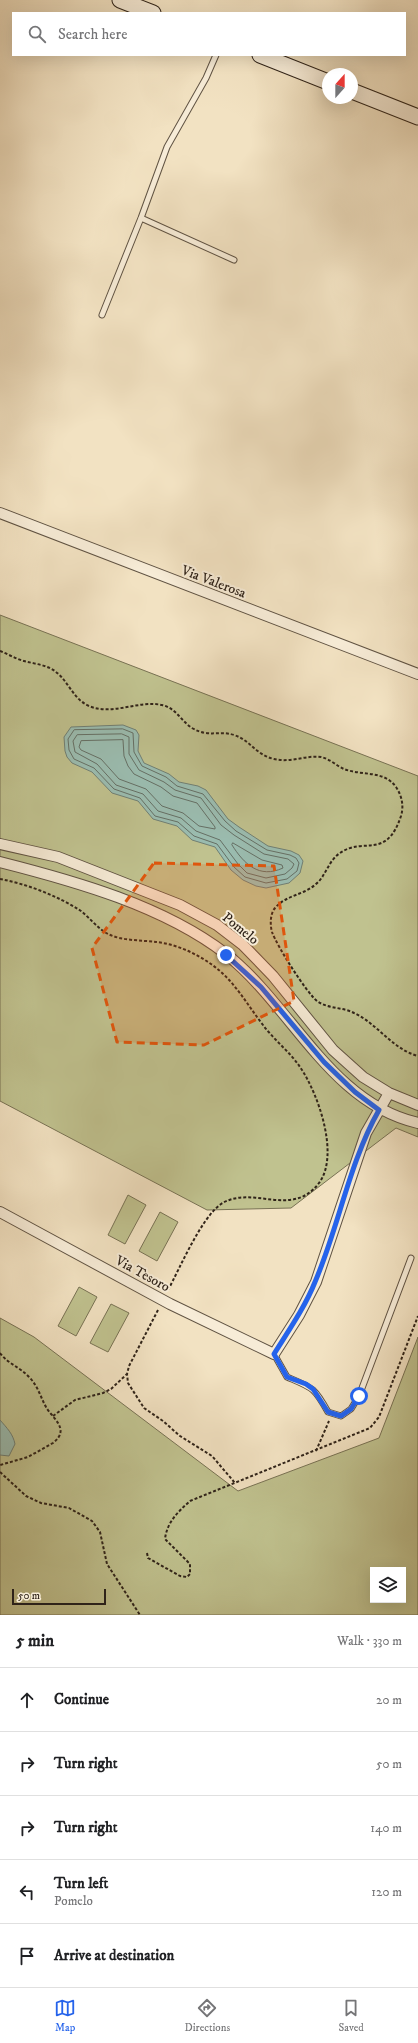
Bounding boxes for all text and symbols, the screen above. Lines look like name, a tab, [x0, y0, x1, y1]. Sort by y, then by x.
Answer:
search box	[12, 12, 406, 56]
icon: search	[26, 23, 48, 45]
text: Search here	[58, 25, 127, 44]
north arrow	[322, 68, 358, 104]
street label: Via Valerosa	[178, 561, 249, 603]
street label: Pomelo	[218, 909, 262, 949]
route end	[217, 946, 235, 964]
street label: Via Tesoro	[111, 1251, 173, 1296]
route start	[350, 1387, 368, 1405]
map controls	[370, 1567, 406, 1603]
button: layers	[370, 1567, 406, 1603]
scale bar	[12, 1587, 106, 1606]
text: 50 m	[18, 1589, 40, 1603]
text: 5 min	[16, 1630, 54, 1652]
text: Walk · 330 m	[337, 1633, 402, 1649]
icon: ahead	[16, 1689, 38, 1711]
text: Continue	[54, 1690, 109, 1709]
text: 20 m	[376, 1692, 402, 1708]
icon: right	[16, 1753, 38, 1775]
text: Turn right	[54, 1754, 117, 1773]
text: 50 m	[376, 1756, 402, 1772]
icon: right	[16, 1817, 38, 1839]
text: Turn right	[54, 1818, 117, 1837]
text: 140 m	[370, 1820, 402, 1836]
text: Turn left	[54, 1874, 108, 1893]
icon: left	[16, 1881, 38, 1903]
text: 120 m	[371, 1884, 402, 1900]
text: Pomelo	[54, 1893, 93, 1909]
icon: arrive	[16, 1945, 38, 1967]
text: Arrive at destination	[54, 1946, 174, 1965]
tab: Map	[54, 1997, 76, 2035]
tab: Directions	[185, 1997, 230, 2035]
tab: Saved	[339, 1997, 364, 2035]

